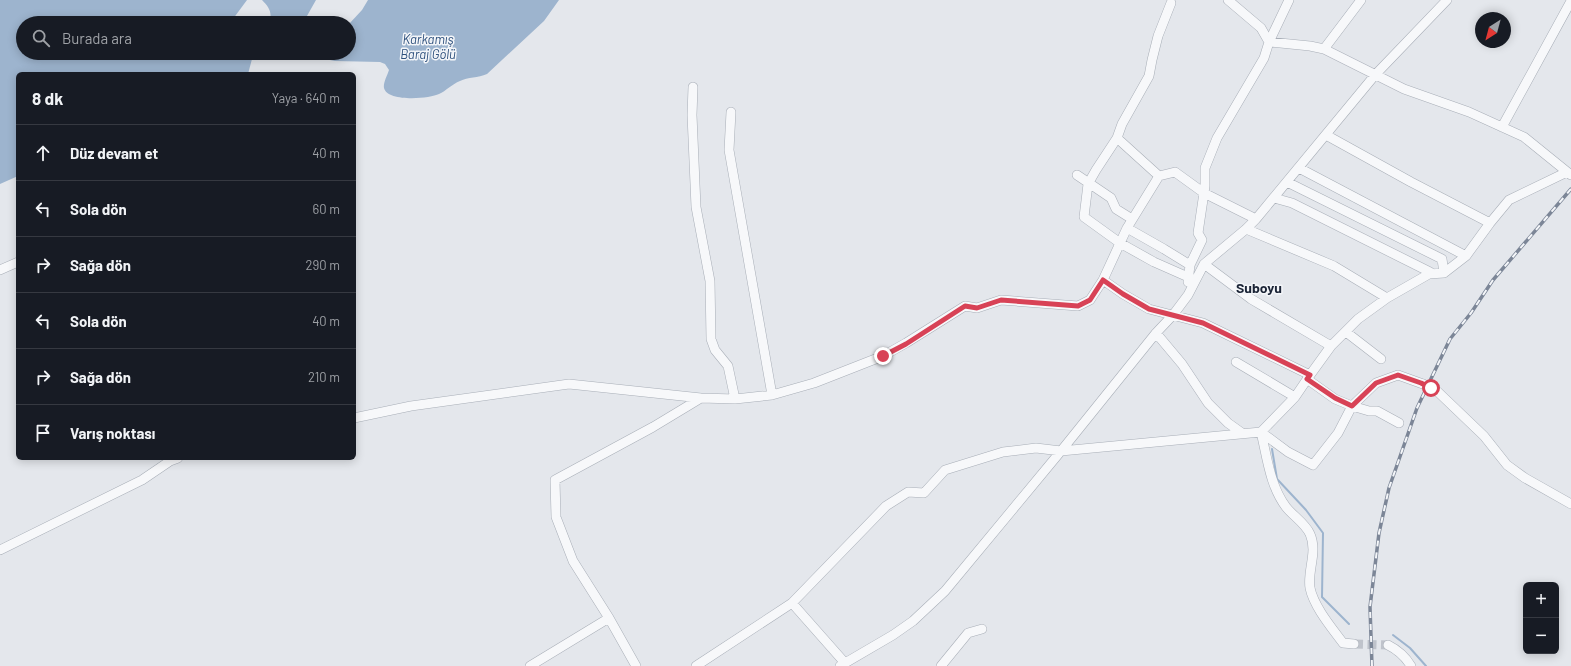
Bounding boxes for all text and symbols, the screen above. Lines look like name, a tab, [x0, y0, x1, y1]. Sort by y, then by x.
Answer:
north arrow	[1475, 12, 1511, 48]
search box	[16, 16, 356, 60]
icon: search	[30, 27, 52, 49]
text: Burada ara	[62, 29, 132, 47]
water label: Karkamış Baraj Gölü	[400, 31, 456, 62]
text: 8 dk	[32, 88, 63, 108]
text: Yaya · 640 m	[272, 90, 340, 106]
icon: ahead	[32, 142, 54, 164]
text: Düz devam et	[70, 144, 158, 162]
text: 40 m	[312, 145, 340, 161]
icon: left	[32, 198, 54, 220]
text: Sola dön	[70, 200, 127, 218]
text: 60 m	[313, 201, 340, 217]
icon: right	[32, 254, 54, 276]
text: Sağa dön	[70, 256, 131, 274]
text: 290 m	[306, 257, 340, 273]
district label: Suboyu	[1236, 279, 1282, 296]
icon: left	[32, 310, 54, 332]
text: Sola dön	[70, 312, 127, 330]
text: 40 m	[312, 313, 340, 329]
route end	[874, 347, 892, 365]
icon: right	[32, 366, 54, 388]
text: Sağa dön	[70, 368, 131, 386]
text: 210 m	[308, 369, 340, 385]
route start	[1422, 379, 1440, 397]
icon: arrive	[32, 422, 54, 444]
text: Varış noktası	[70, 424, 155, 442]
map controls	[1523, 582, 1559, 654]
button: +	[1523, 582, 1559, 618]
button: −	[1523, 618, 1559, 654]

